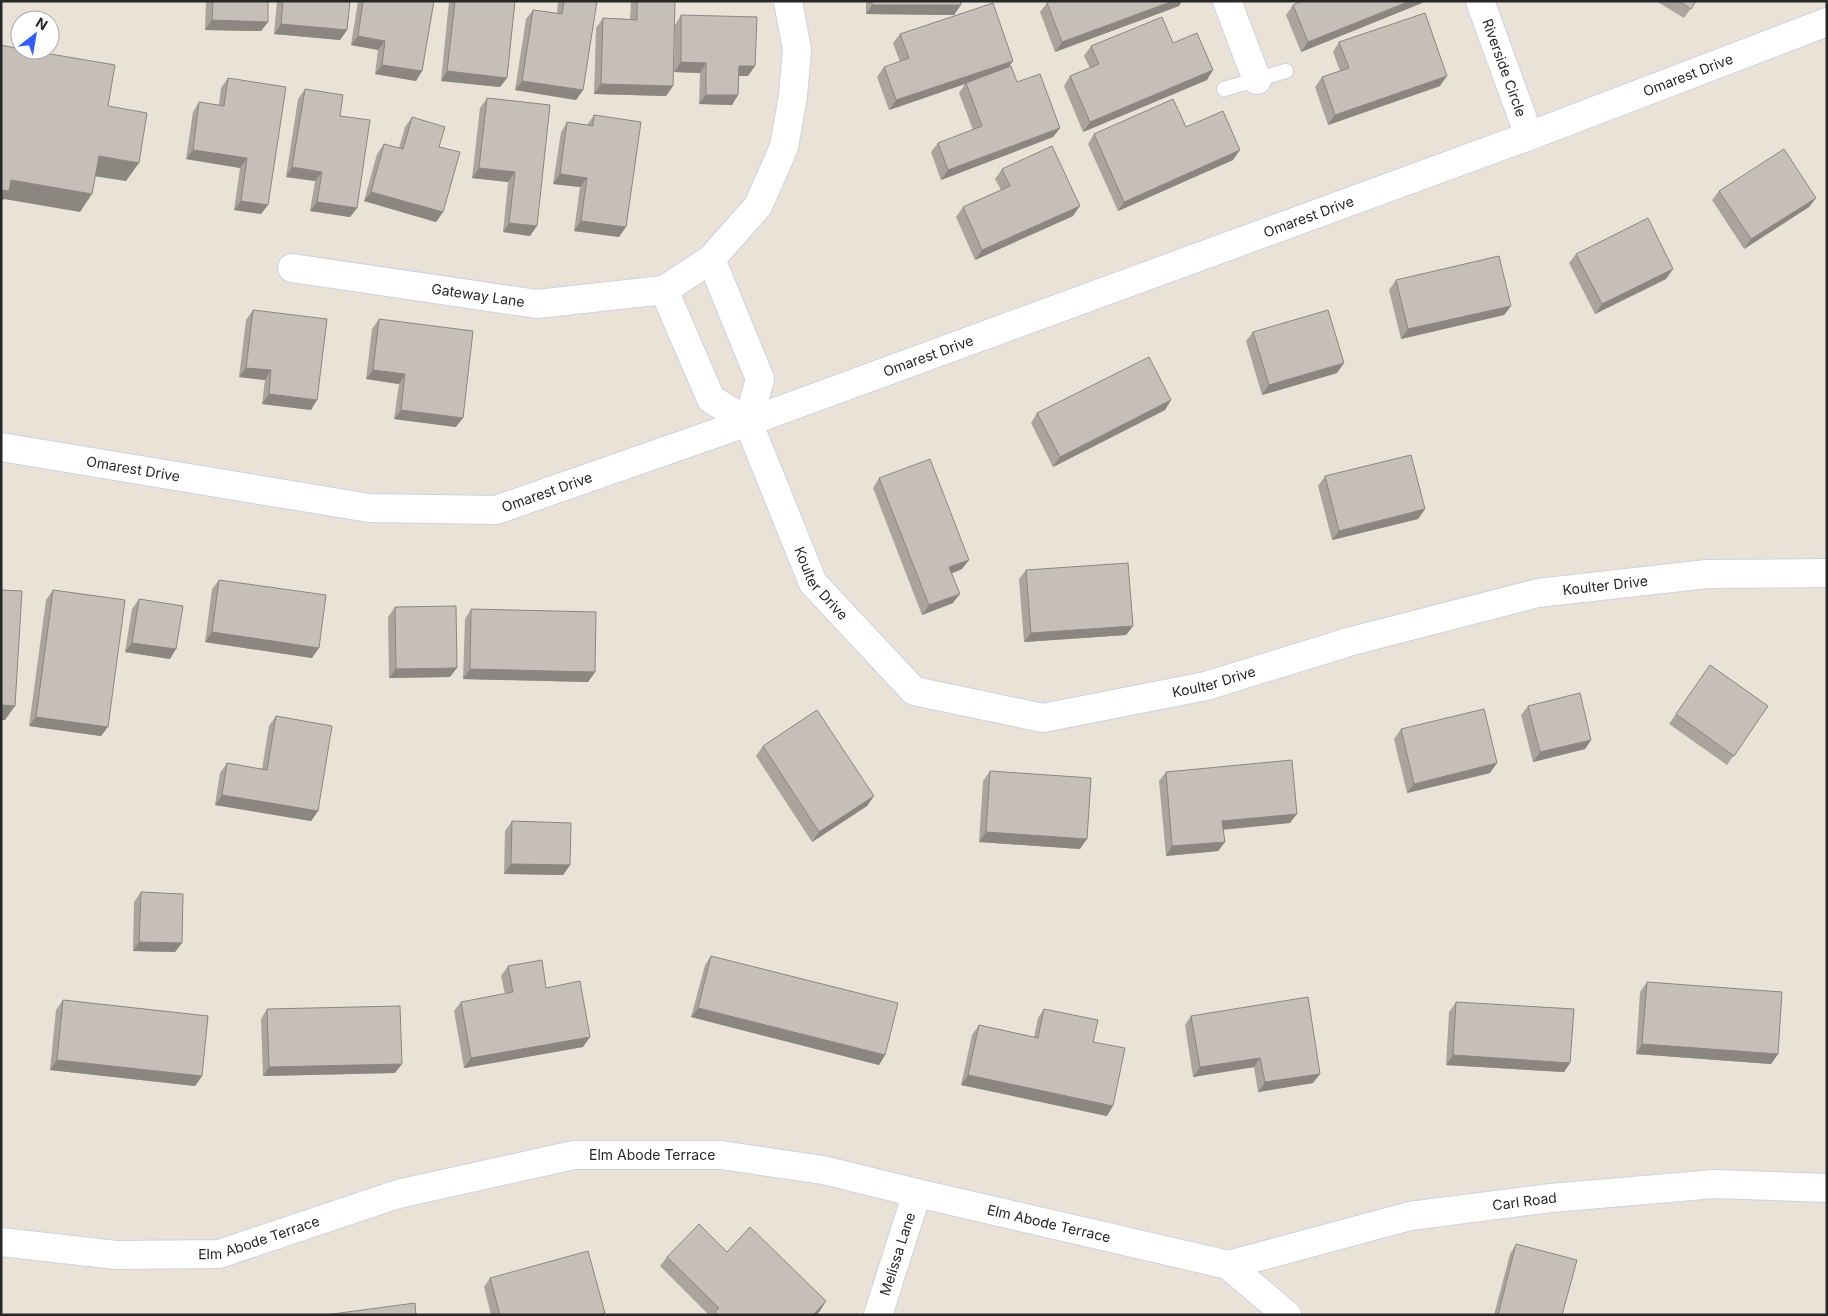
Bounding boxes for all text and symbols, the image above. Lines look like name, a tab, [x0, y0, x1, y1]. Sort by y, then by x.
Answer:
north arrow	[10, 10, 60, 60]
text: N	[33, 13, 51, 33]
street label: Riverside Circle	[1479, 16, 1530, 119]
street label: Omarest Drive	[1641, 50, 1735, 100]
street label: Omarest Drive	[1261, 192, 1356, 241]
street label: Gateway Lane	[430, 280, 526, 310]
street label: Omarest Drive	[881, 331, 976, 380]
street label: Omarest Drive	[85, 452, 181, 485]
street label: Omarest Drive	[499, 468, 594, 515]
street label: Koulter Drive	[791, 544, 852, 623]
street label: Koulter Drive	[1562, 572, 1649, 598]
street label: Koulter Drive	[1171, 662, 1258, 700]
street label: Elm Abode Terrace	[589, 1146, 715, 1163]
street label: Carl Road	[1491, 1189, 1557, 1213]
street label: Elm Abode Terrace	[986, 1201, 1112, 1246]
street label: Melissa Lane	[876, 1210, 918, 1298]
street label: Elm Abode Terrace	[198, 1212, 321, 1262]

